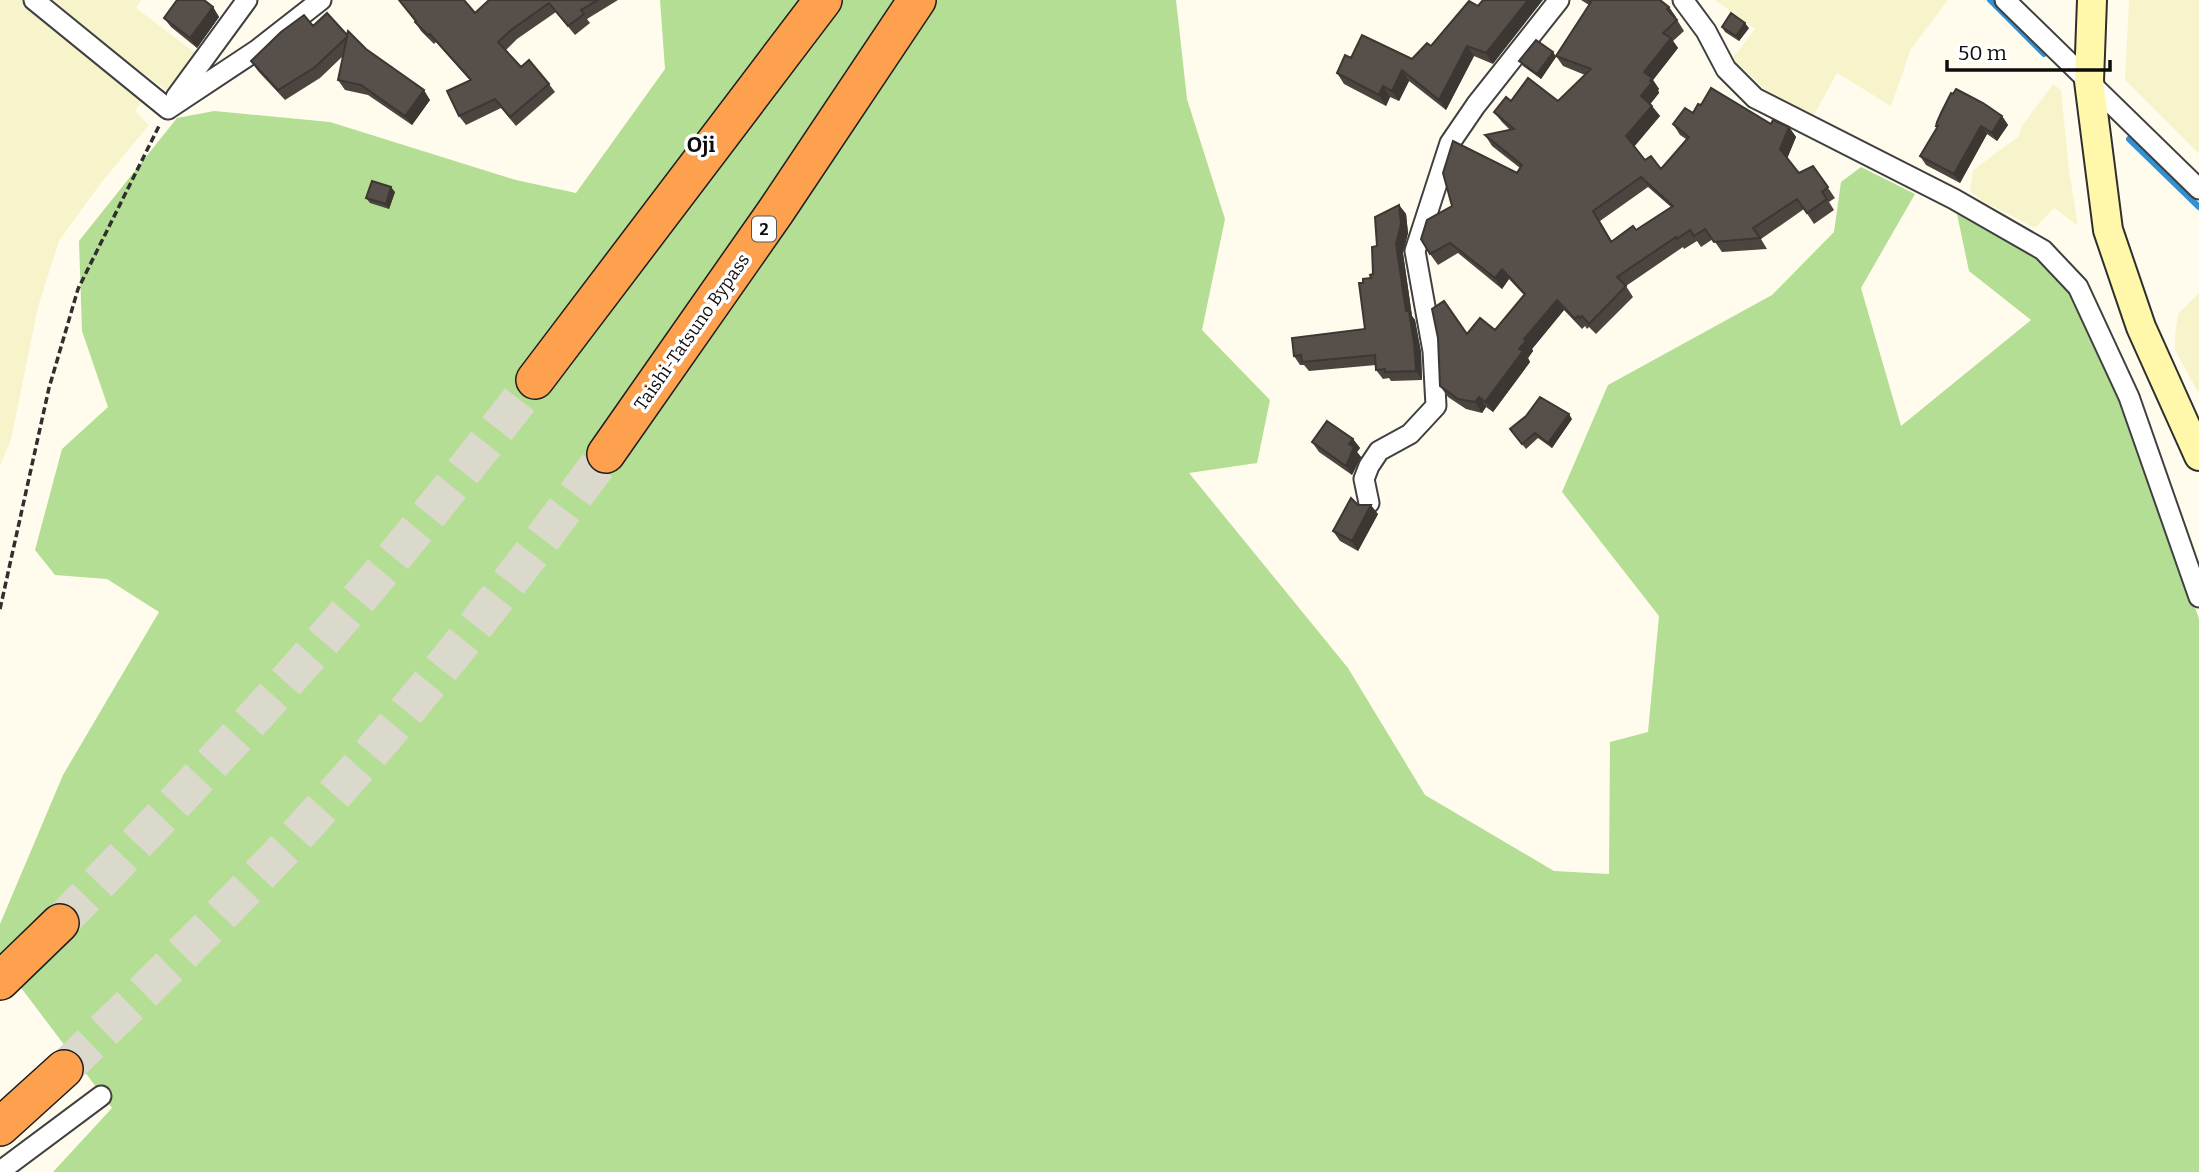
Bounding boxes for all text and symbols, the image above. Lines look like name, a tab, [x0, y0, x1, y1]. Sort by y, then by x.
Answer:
scale bar	[1947, 28, 2110, 72]
text: 50 m	[1958, 40, 2007, 66]
district label: Oji	[687, 132, 715, 158]
road number: 2	[752, 216, 776, 242]
street label: Taishi-Tatsuno Bypass	[630, 249, 754, 415]

